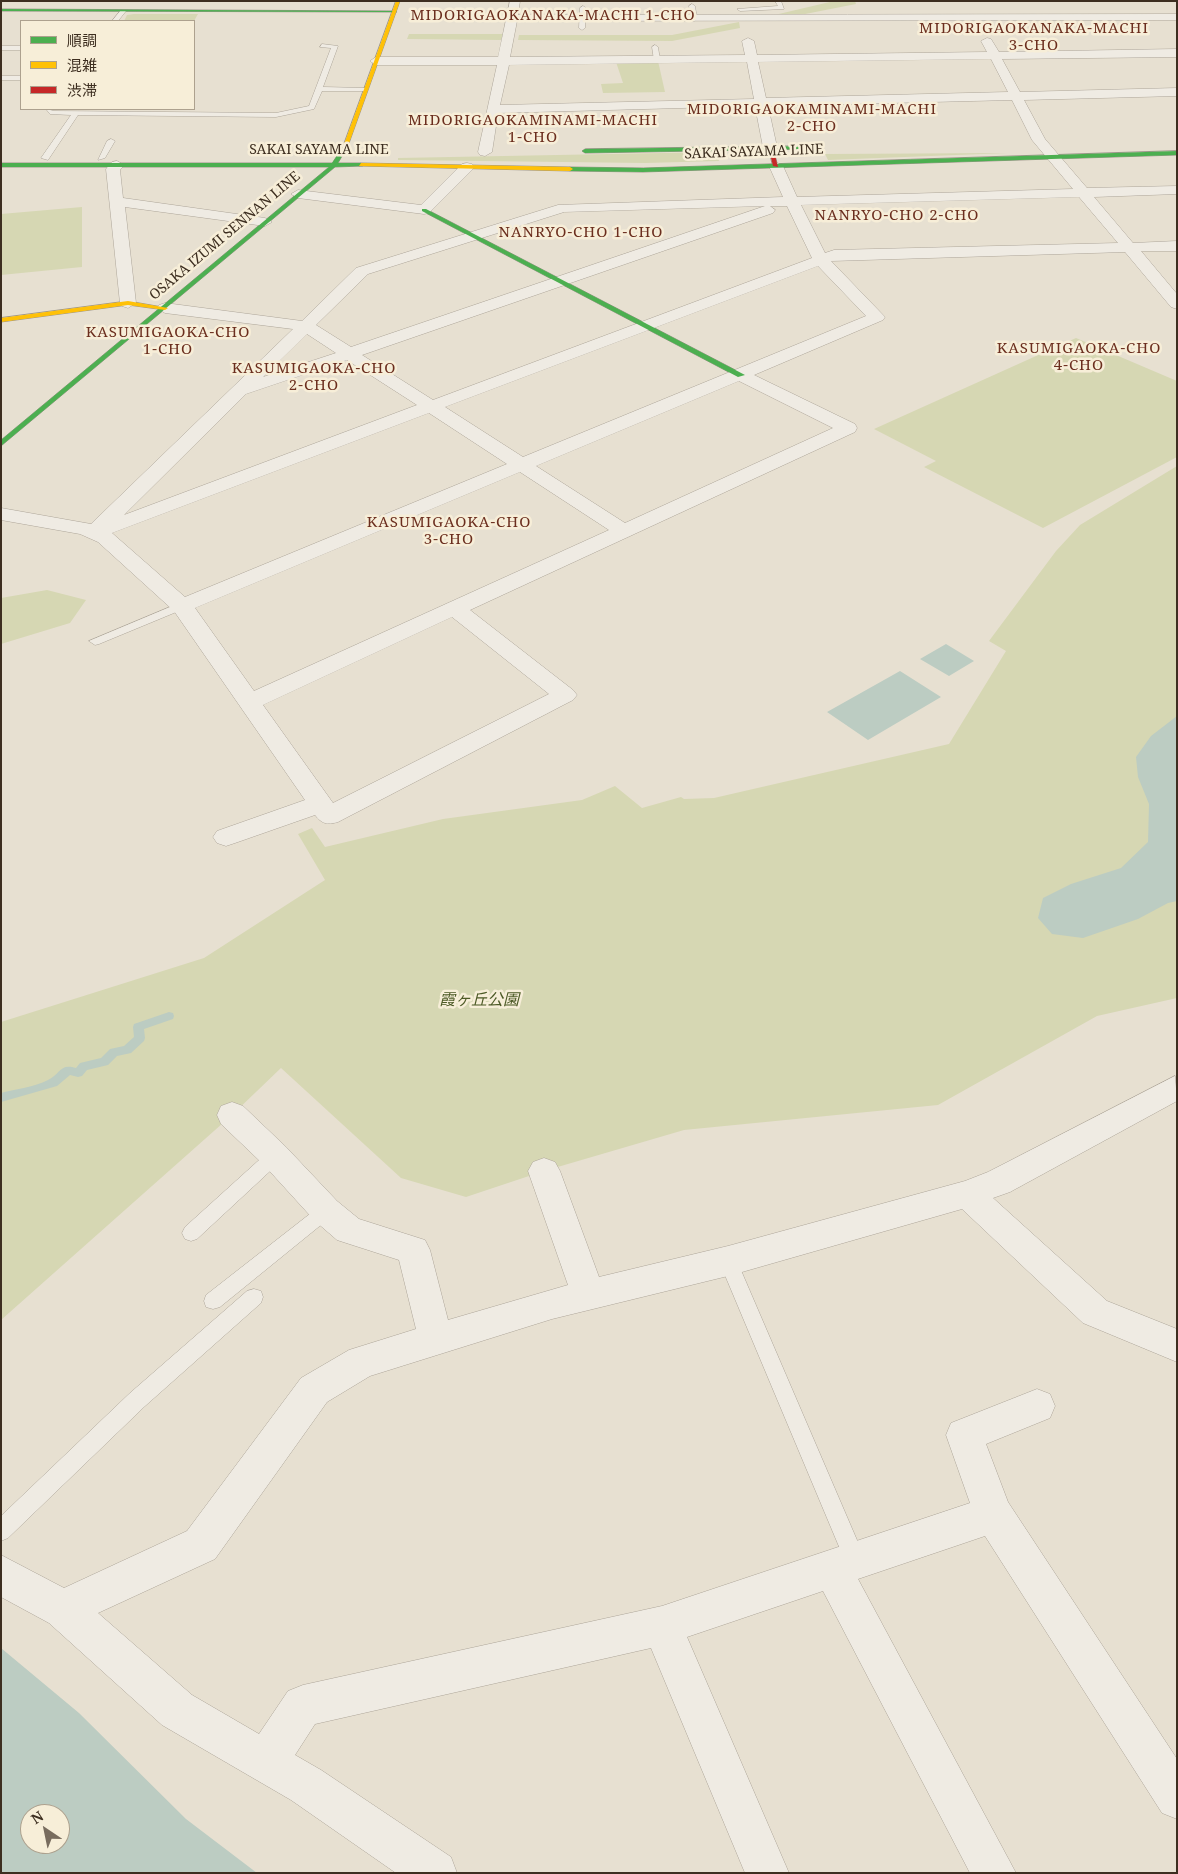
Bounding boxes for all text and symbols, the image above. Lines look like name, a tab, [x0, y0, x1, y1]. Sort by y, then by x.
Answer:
district label: MIDORIGAOKANAKA-MACHI 1-CHO	[407, 7, 699, 25]
legend	[20, 20, 195, 110]
district label: MIDORIGAOKANAKA-MACHI 3-CHO	[916, 20, 1152, 55]
text: 順調	[67, 30, 97, 50]
text: 混雑	[67, 55, 97, 75]
text: 渋滞	[67, 80, 97, 100]
district label: MIDORIGAOKAMINAMI-MACHI 2-CHO	[684, 101, 940, 136]
district label: MIDORIGAOKAMINAMI-MACHI 1-CHO	[405, 112, 661, 147]
street label: SAKAI SAYAMA LINE	[684, 141, 824, 163]
street label: SAKAI SAYAMA LINE	[249, 142, 389, 158]
street label: OSAKA IZUMI SENNAN LINE	[146, 168, 304, 304]
district label: NANRYO-CHO 2-CHO	[813, 207, 981, 225]
district label: NANRYO-CHO 1-CHO	[497, 224, 665, 242]
district label: KASUMIGAOKA-CHO 1-CHO	[84, 324, 252, 359]
district label: KASUMIGAOKA-CHO 4-CHO	[995, 340, 1163, 375]
district label: KASUMIGAOKA-CHO 2-CHO	[230, 360, 398, 395]
district label: KASUMIGAOKA-CHO 3-CHO	[365, 514, 533, 549]
park label: 霞ヶ丘公園	[439, 990, 519, 1010]
north arrow	[20, 1804, 70, 1854]
text: N	[27, 1806, 47, 1828]

